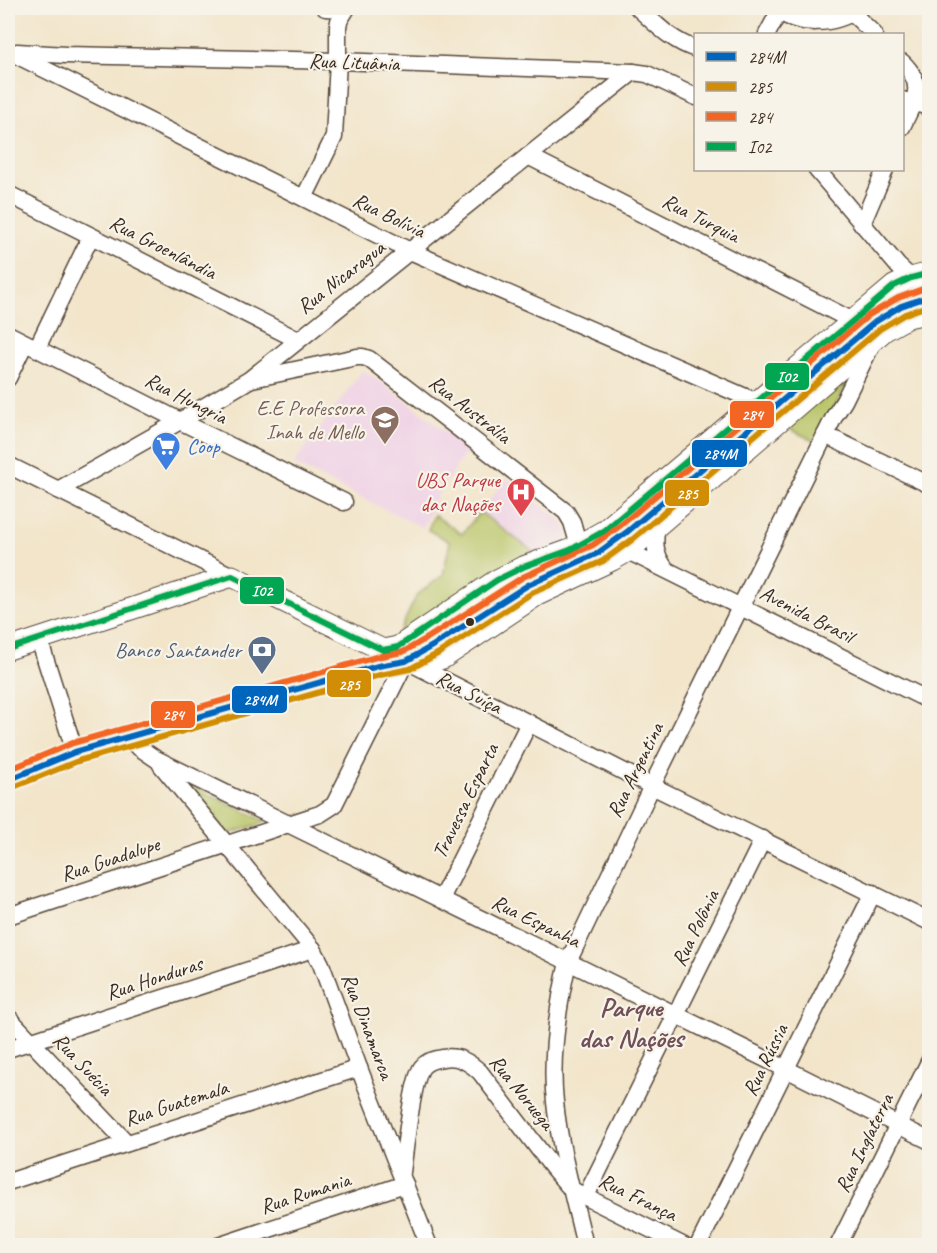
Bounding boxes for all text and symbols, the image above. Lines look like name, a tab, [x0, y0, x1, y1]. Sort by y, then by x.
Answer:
legend	[694, 33, 904, 171]
text: 284M	[748, 46, 787, 68]
street label: Rua Lituânia	[308, 47, 401, 77]
text: 285	[748, 76, 773, 98]
text: 284	[748, 106, 774, 128]
text: I02	[748, 136, 773, 158]
street label: Rua Bolívia	[349, 186, 431, 244]
street label: Rua Turquia	[658, 187, 746, 250]
street label: Rua Groenlândia	[105, 209, 222, 286]
street label: Rua Nicaragua	[292, 233, 392, 319]
line badge: I02	[764, 362, 810, 391]
street label: Rua Hungria	[141, 366, 233, 430]
text: I02	[777, 367, 799, 387]
street label: Rua Austrália	[424, 369, 517, 450]
place label: E.E Professora Inah de Mello	[256, 395, 366, 445]
line badge: 284	[729, 400, 775, 429]
school or university icon: E.E Professora Inah de Mello	[369, 404, 401, 446]
text: 284	[741, 405, 765, 425]
supermarket icon: Coop	[150, 430, 182, 472]
place label: Coop	[187, 433, 221, 459]
line badge: 284M	[691, 439, 748, 468]
text: 284M	[703, 444, 739, 464]
place label: UBS Parque das Nações	[416, 467, 502, 517]
hospital icon: UBS Parque das Nações	[505, 476, 537, 518]
line badge: 285	[664, 479, 710, 507]
text: 285	[676, 484, 700, 504]
line badge: I02	[239, 576, 285, 605]
street label: Avenida Brasil	[756, 579, 861, 650]
text: I02	[252, 581, 274, 601]
unlabelled marker	[464, 616, 476, 628]
bank icon: Banco Santander	[246, 634, 278, 676]
place label: Banco Santander	[115, 637, 243, 663]
street label: Rua Suíça	[432, 664, 508, 720]
line badge: 285	[326, 669, 372, 698]
text: 285	[338, 675, 362, 695]
line badge: 284M	[231, 685, 288, 714]
text: 284M	[243, 690, 279, 710]
line badge: 284	[150, 700, 196, 729]
text: 284	[162, 705, 186, 725]
street label: Rua Argentina	[601, 717, 670, 822]
street label: Travessa Esparta	[426, 738, 505, 863]
street label: Rua Guadalupe	[57, 830, 165, 887]
street label: Rua Polônia	[665, 884, 725, 970]
street label: Rua Espanha	[488, 888, 586, 954]
street label: Rua Honduras	[103, 950, 207, 1006]
street label: Rua Dinamarca	[336, 969, 401, 1085]
district label: Parque das Nações	[579, 990, 686, 1055]
street label: Rua Rússia	[736, 1018, 794, 1100]
street label: Rua Suécia	[47, 1027, 120, 1102]
street label: Rua Noruega	[484, 1049, 562, 1137]
street label: Rua Guatemala	[121, 1073, 233, 1132]
street label: Rua Inglaterra	[829, 1088, 900, 1197]
street label: Rua Rumania	[257, 1166, 356, 1220]
street label: Rua França	[595, 1167, 683, 1228]

